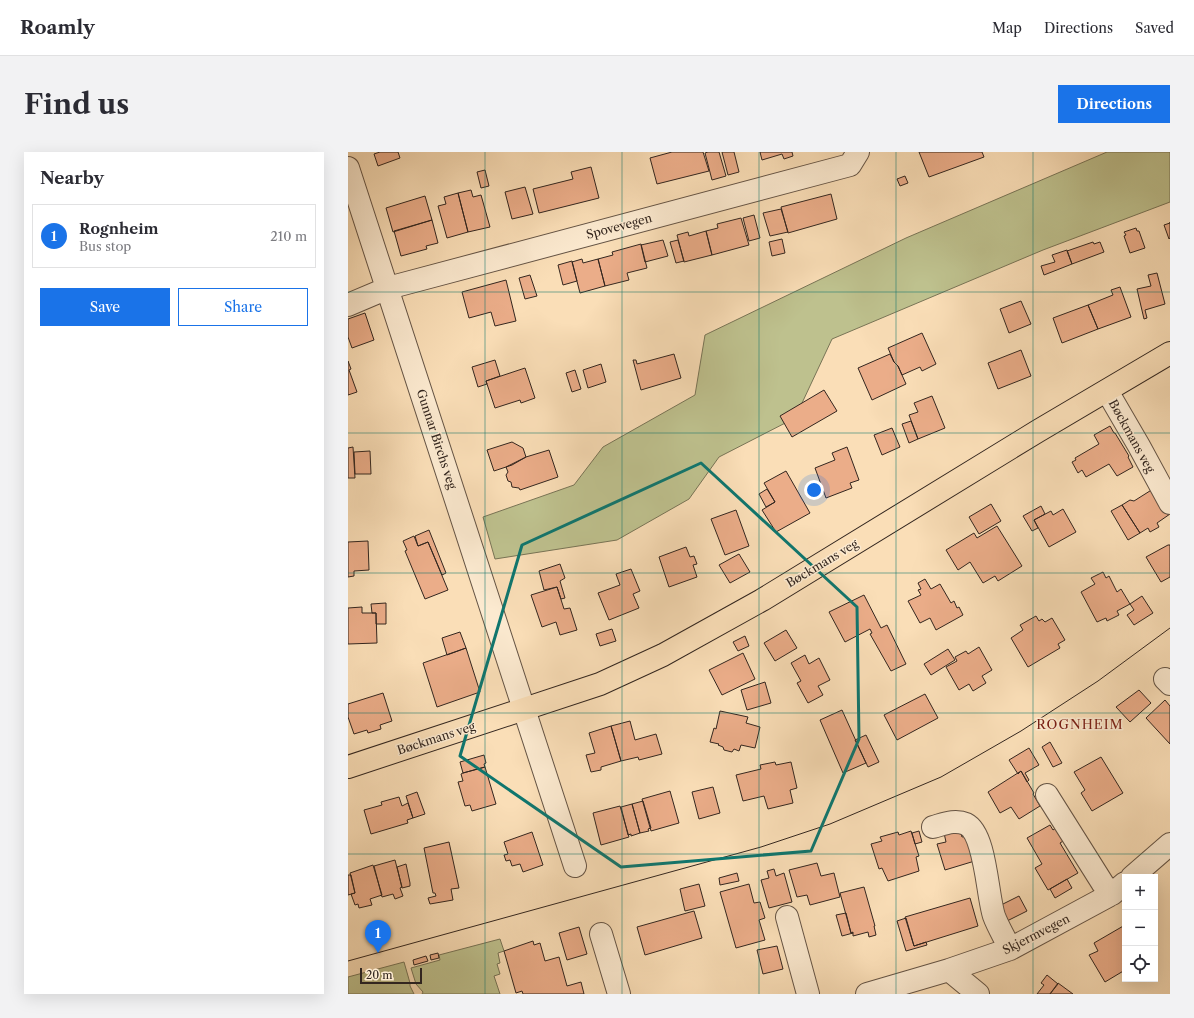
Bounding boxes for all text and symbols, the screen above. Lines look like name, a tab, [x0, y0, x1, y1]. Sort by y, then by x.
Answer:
text: Roamly	[20, 16, 95, 39]
text: Map	[992, 19, 1022, 37]
text: Directions	[1044, 19, 1113, 37]
text: Saved	[1135, 19, 1174, 37]
button: Directions	[1058, 85, 1170, 123]
text: Find us	[24, 87, 129, 121]
text: Nearby	[40, 168, 104, 188]
street label: Spovevegen	[584, 210, 654, 242]
text: Rognheim	[79, 219, 158, 238]
text: 1	[51, 228, 57, 244]
text: 210 m	[270, 228, 307, 244]
text: Bus stop	[79, 238, 131, 254]
button: Save	[40, 288, 170, 326]
button: Share	[178, 288, 308, 326]
street label: Gunnar Birchs veg	[414, 387, 460, 492]
street label: Bøckmans veg	[1106, 397, 1159, 476]
your location	[804, 480, 824, 500]
street label: Bøckmans veg	[783, 535, 861, 590]
district label: ROGNHEIM	[1036, 716, 1124, 732]
street label: Bøckmans veg	[395, 718, 478, 758]
map controls	[1122, 874, 1158, 982]
button: +	[1122, 874, 1158, 910]
street label: Skjermvegen	[1000, 910, 1073, 957]
button: −	[1122, 910, 1158, 946]
pin: 1	[365, 920, 391, 953]
button: locate	[1122, 946, 1158, 982]
scale bar	[360, 966, 422, 985]
text: 20 m	[366, 968, 392, 982]

